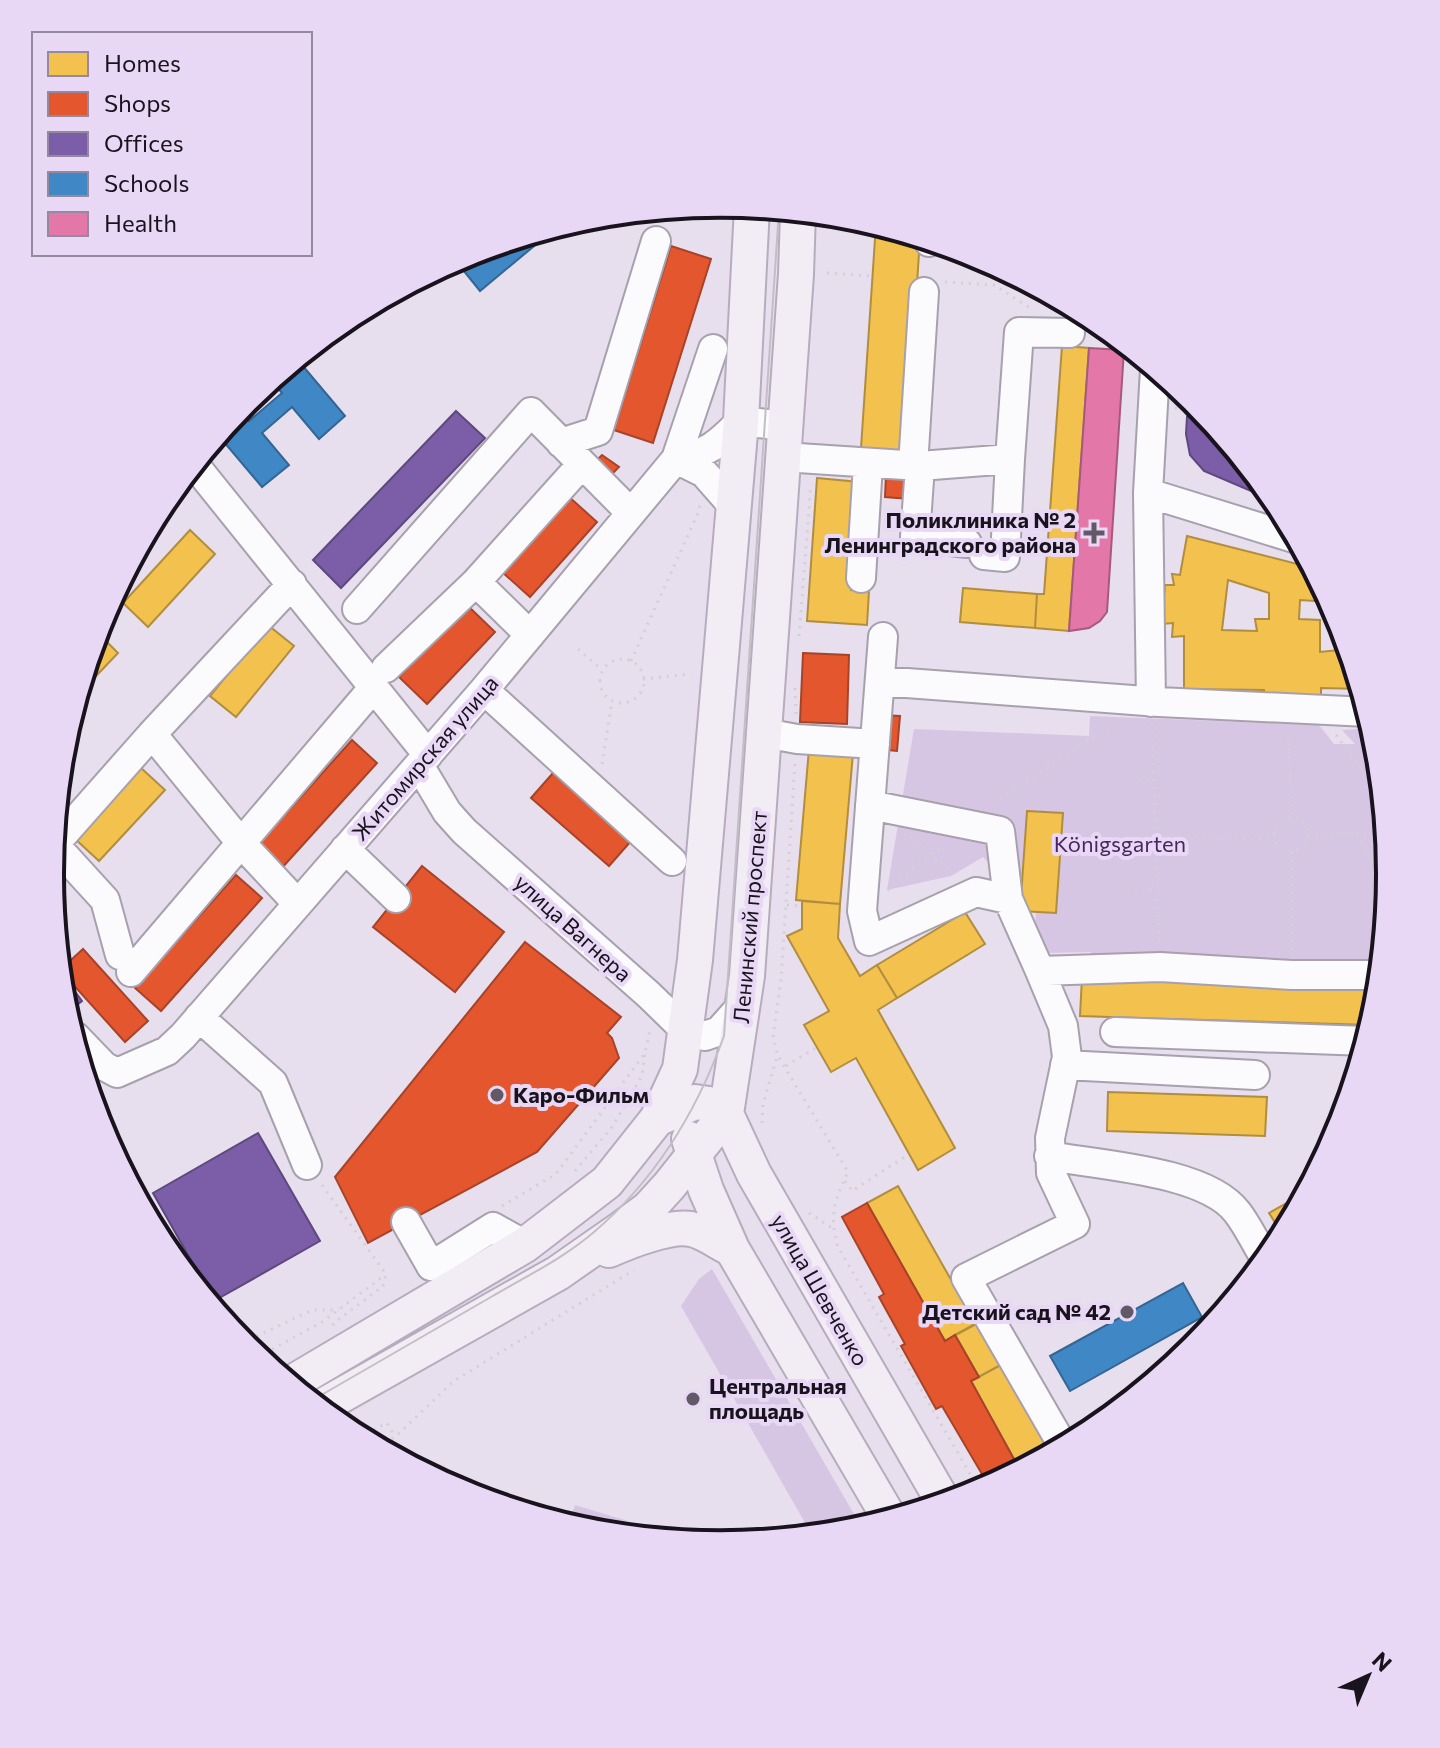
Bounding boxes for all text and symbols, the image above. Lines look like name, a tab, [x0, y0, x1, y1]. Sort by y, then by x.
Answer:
legend	[32, 32, 312, 256]
text: Homes	[104, 48, 181, 77]
text: Shops	[104, 88, 171, 117]
text: Offices	[104, 128, 184, 157]
text: Schools	[104, 168, 189, 197]
text: Health	[104, 208, 177, 237]
place label: Поликлиника № 2 Ленинградского района	[824, 506, 1076, 558]
marker: Поликлиника № 2 Ленинградского района	[1083, 522, 1105, 544]
street label: Житомирская улица	[346, 670, 504, 846]
street label: Ленинский проспект	[727, 809, 772, 1025]
park label: Königsgarten	[1054, 830, 1186, 857]
street label: улица Вагнера	[509, 868, 637, 987]
place label: Каро-Фильм	[513, 1081, 649, 1108]
marker: Каро-Фильм	[488, 1086, 506, 1104]
street label: улица Шевченко	[766, 1209, 875, 1370]
place label: Детский сад № 42	[922, 1298, 1111, 1325]
marker: Детский сад № 42	[1118, 1303, 1136, 1321]
place label: Центральная площадь	[709, 1372, 847, 1424]
marker: Центральная площадь	[684, 1390, 702, 1408]
north arrow	[1328, 1636, 1408, 1716]
text: N	[1367, 1646, 1398, 1677]

